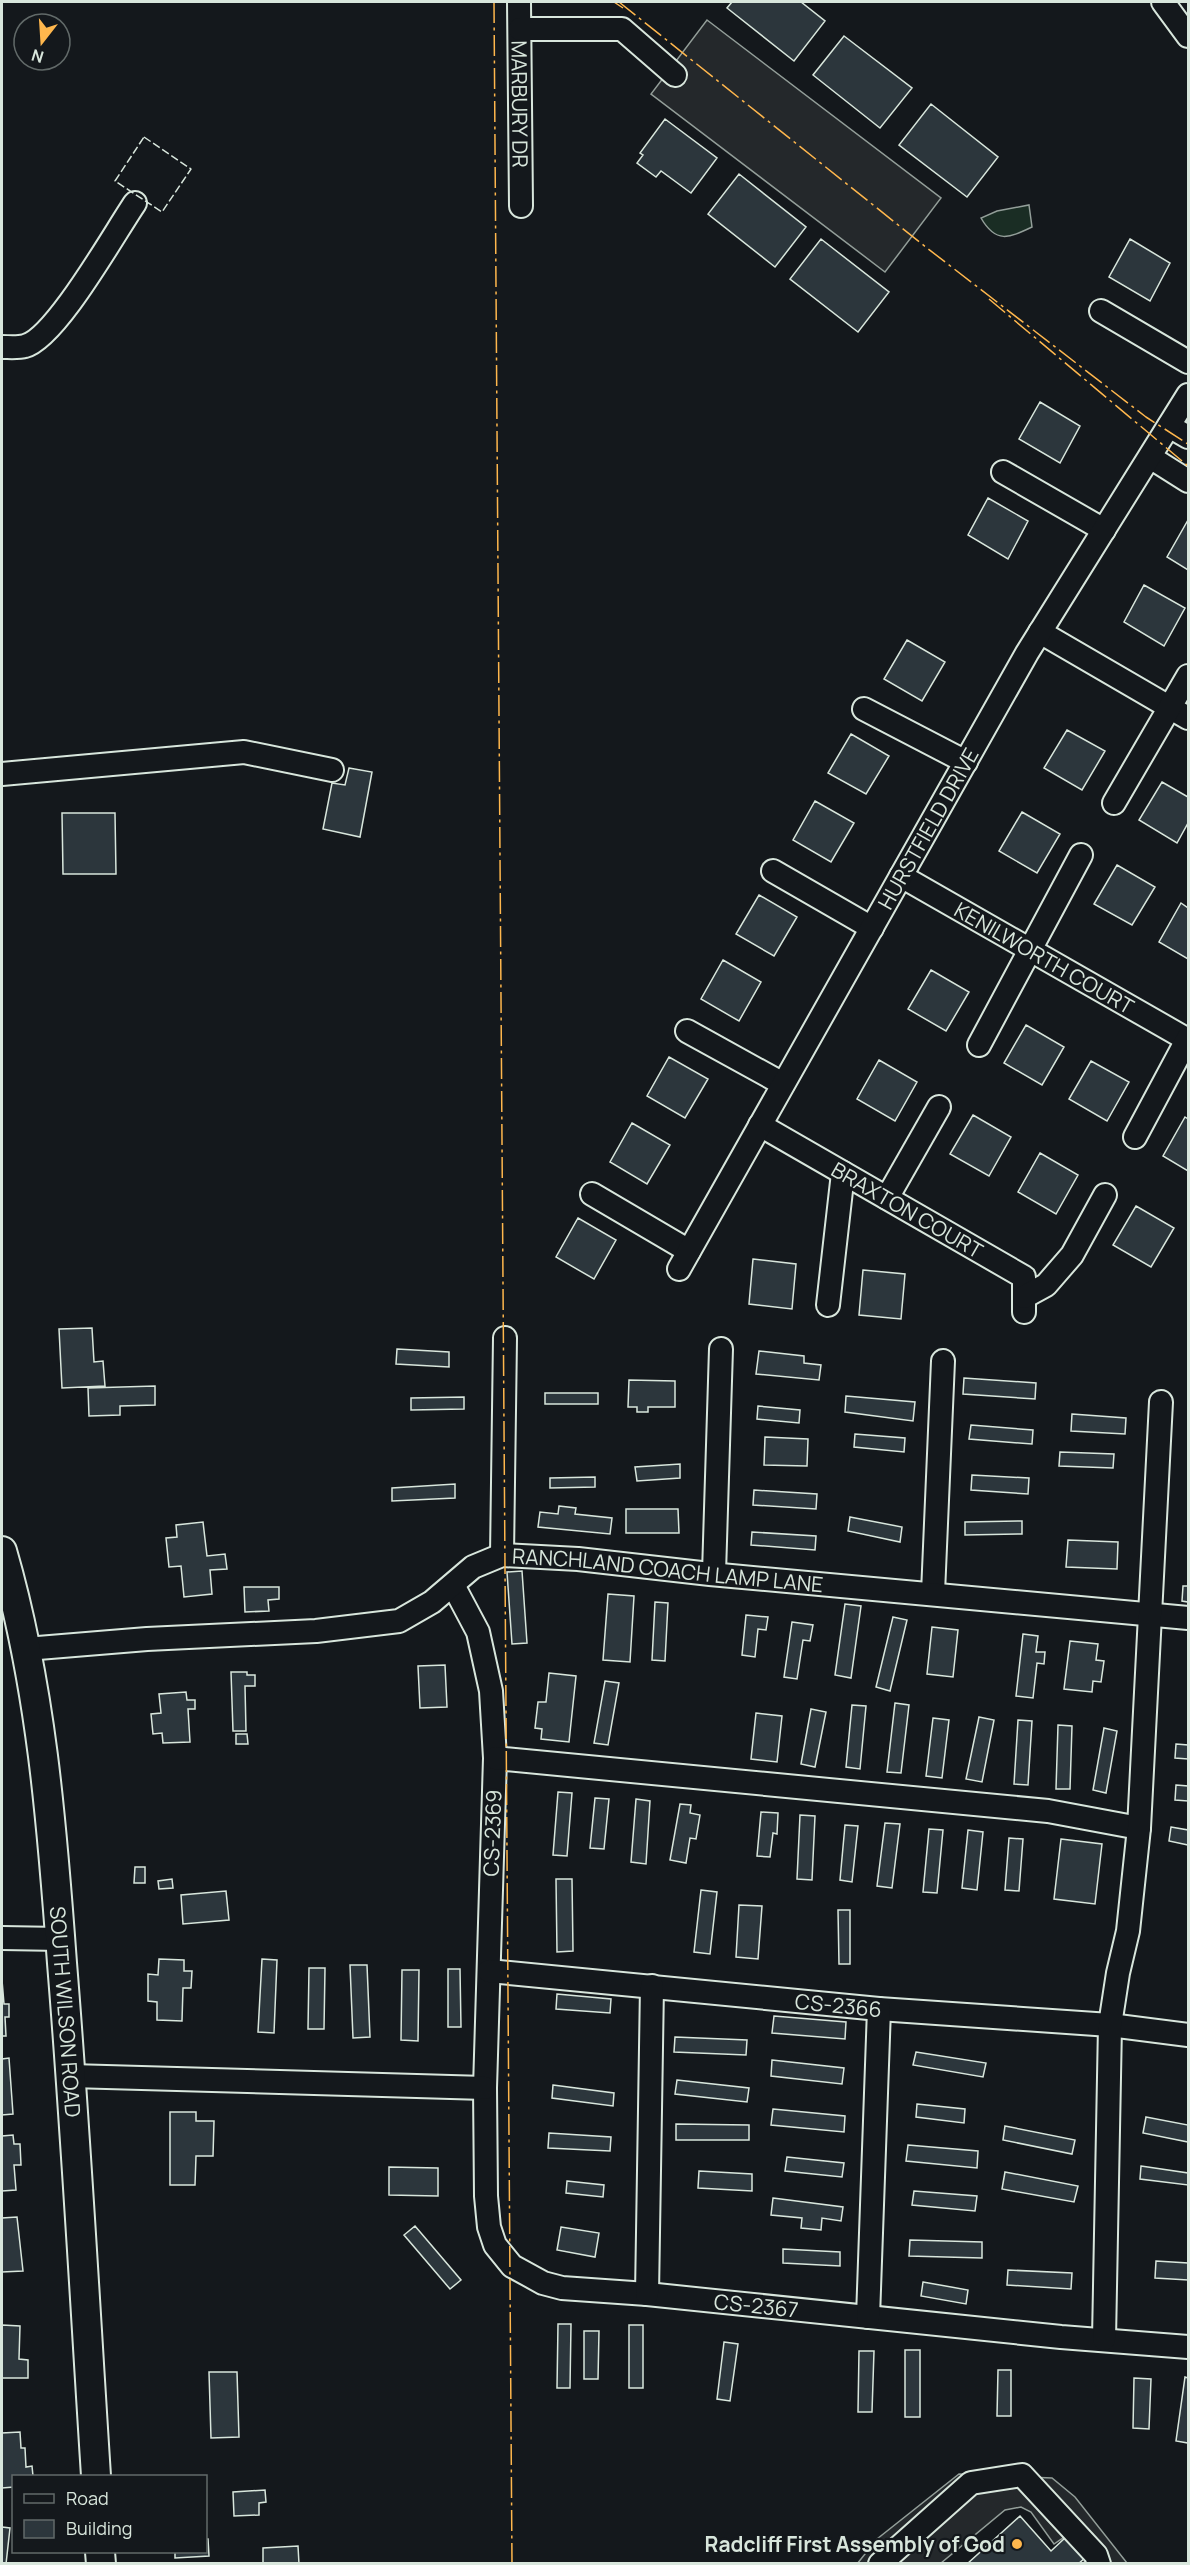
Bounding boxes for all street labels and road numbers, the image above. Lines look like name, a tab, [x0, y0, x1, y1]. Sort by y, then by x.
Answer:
street label: MARBURY DR	[505, 40, 535, 168]
street label: HURSTFIELD DRIVE	[871, 743, 985, 914]
street label: KENILWORTH COURT	[949, 896, 1139, 1020]
street label: BRAXTON COURT	[827, 1155, 988, 1265]
street label: RANCHLAND COACH LAMP LANE	[511, 1542, 824, 1598]
street label: CS-2369	[476, 1789, 508, 1877]
street label: SOUTH WILSON ROAD	[44, 1905, 87, 2118]
street label: CS-2366	[794, 1987, 883, 2023]
street label: CS-2367	[713, 2287, 800, 2324]

